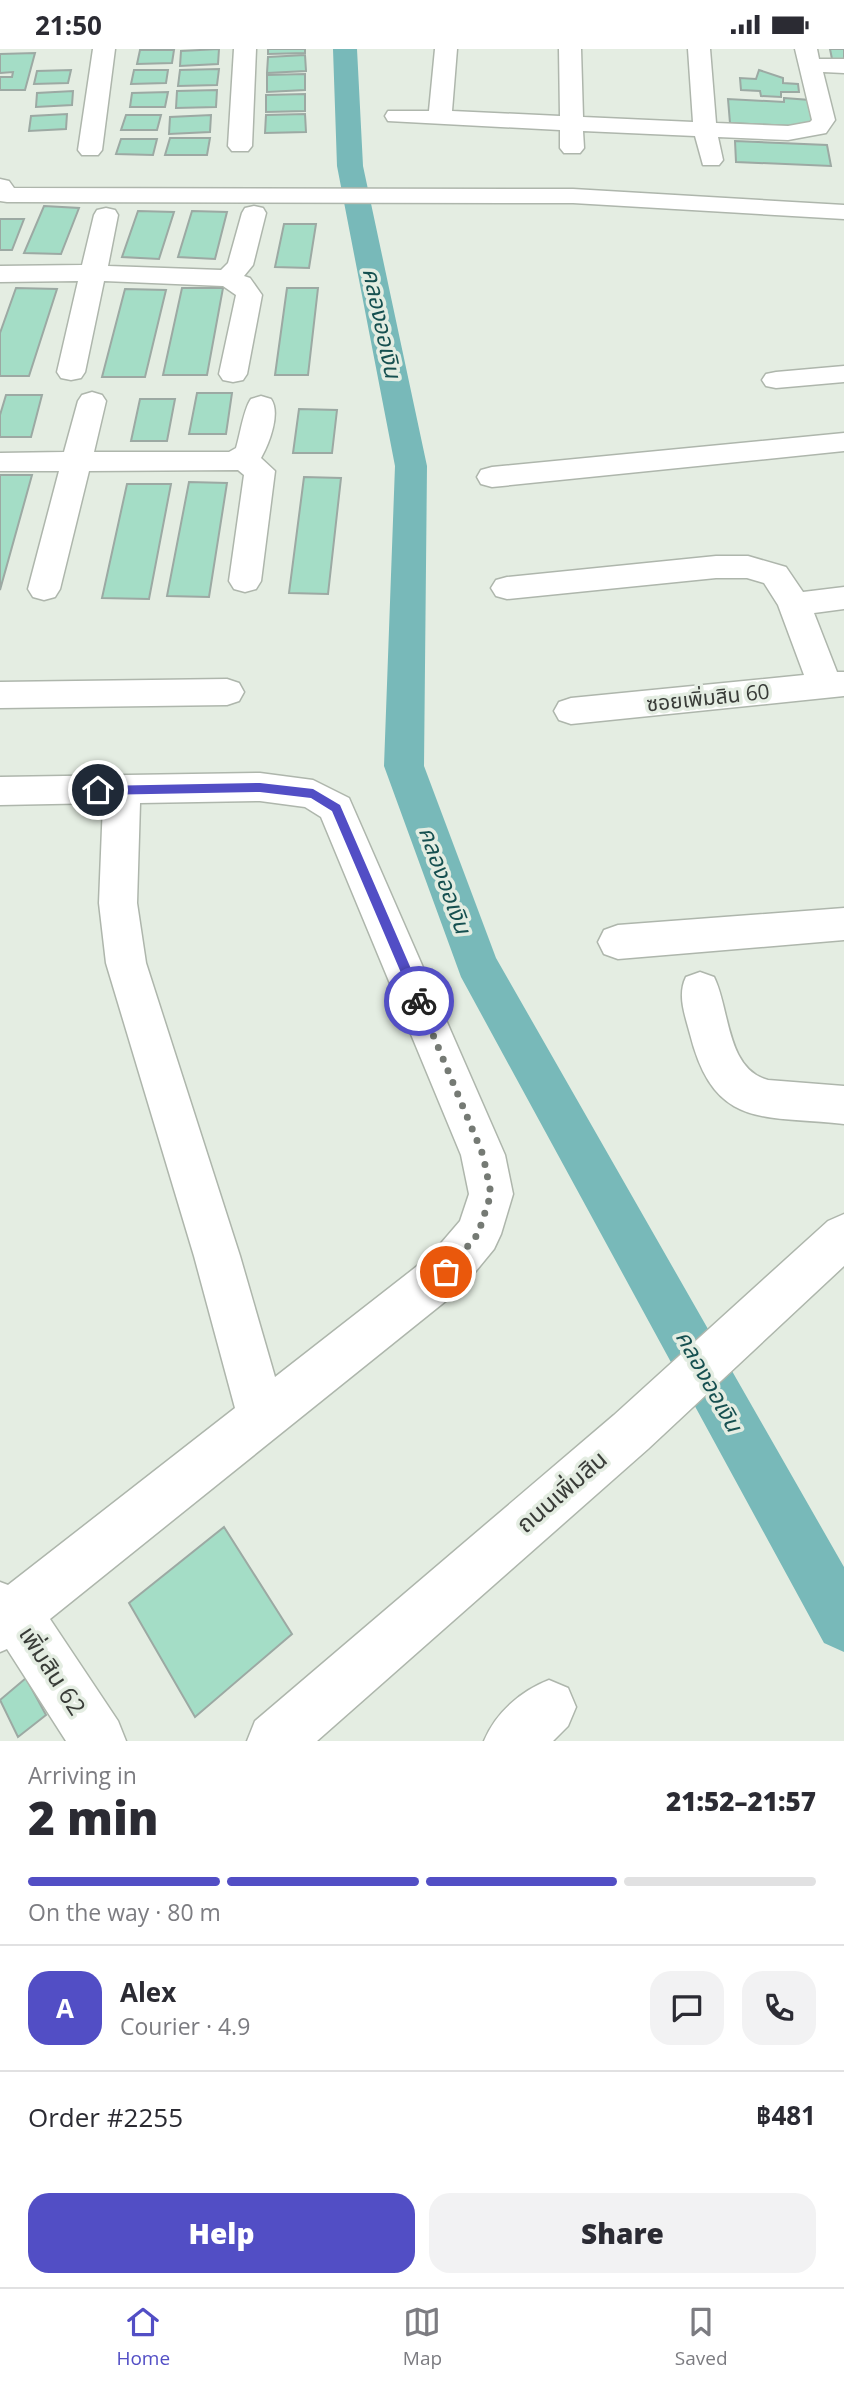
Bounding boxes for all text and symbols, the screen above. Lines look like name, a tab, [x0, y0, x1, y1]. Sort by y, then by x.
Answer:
text: 21:50	[35, 7, 102, 43]
water label: คลองออเงิน	[356, 265, 411, 383]
street label: ซอยเพิ่มสิน 60	[645, 677, 771, 717]
pin	[68, 760, 128, 820]
icon: home	[79, 771, 117, 809]
water label: คลองออเงิน	[412, 822, 481, 939]
courier	[384, 966, 454, 1036]
icon: bike	[400, 982, 438, 1020]
pin	[416, 1242, 476, 1302]
icon: bag	[427, 1253, 465, 1291]
water label: คลองออเงิน	[669, 1324, 752, 1439]
street label: ถนนเพิ่มสิน	[509, 1442, 613, 1540]
street label: เพิ่มสิน 62	[12, 1619, 94, 1721]
text: Arriving in	[28, 1759, 137, 1791]
text: 21:52–21:57	[666, 1783, 816, 1819]
text: 2 min	[28, 1786, 159, 1848]
text: On the way · 80 m	[28, 1896, 221, 1928]
button: chat	[650, 1971, 724, 2045]
button: phone	[742, 1971, 816, 2045]
text: Alex	[120, 1974, 176, 2010]
text: A	[56, 1990, 74, 2026]
text: Courier · 4.9	[120, 2010, 250, 2042]
text: ฿481	[756, 2097, 816, 2133]
text: Order #2255	[28, 2099, 183, 2135]
button: Help	[28, 2193, 415, 2273]
button: Share	[429, 2193, 816, 2273]
tab: Home	[116, 2303, 170, 2371]
tab: Map	[403, 2303, 442, 2371]
tab: Saved	[675, 2303, 728, 2371]

